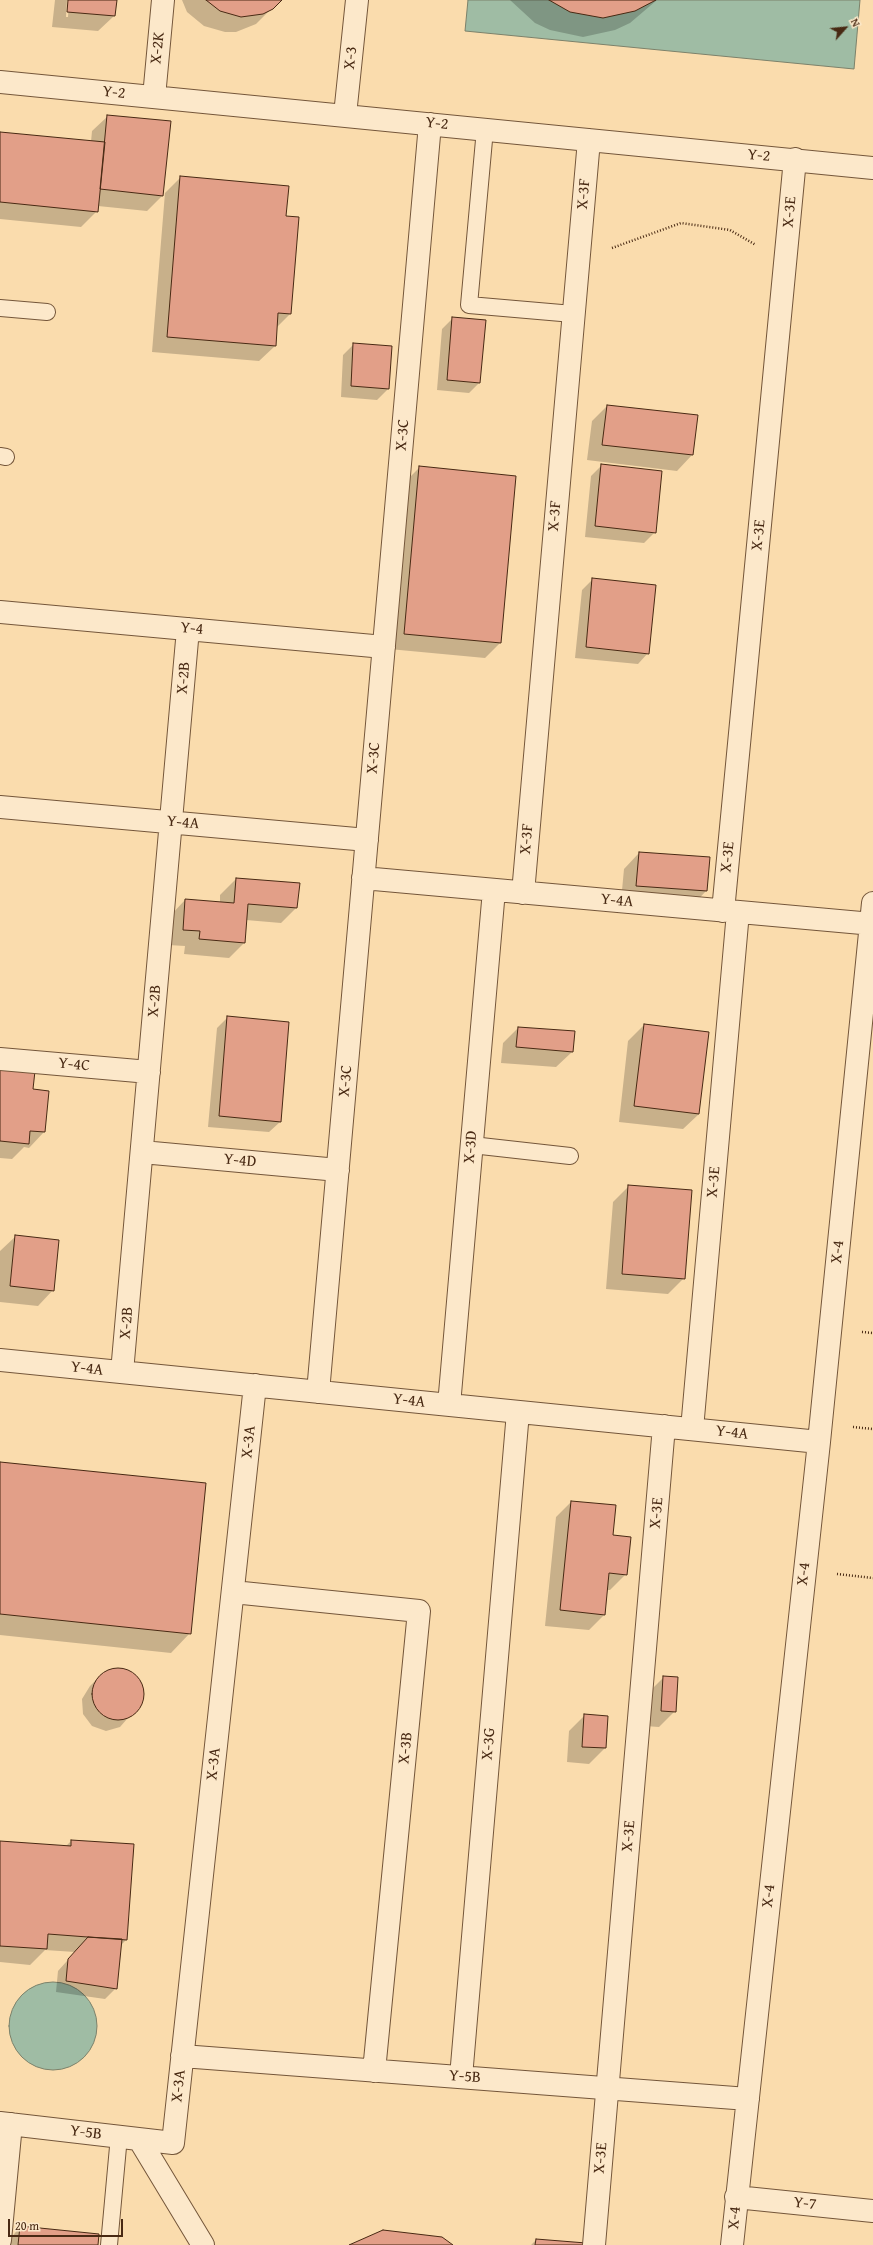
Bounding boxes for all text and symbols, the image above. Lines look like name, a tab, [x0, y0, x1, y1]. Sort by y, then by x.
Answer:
north arrow	[825, 8, 865, 48]
text: N	[847, 16, 864, 29]
street label: X-2K	[147, 31, 169, 65]
street label: X-3	[340, 46, 362, 70]
street label: Y-2	[102, 82, 126, 104]
street label: Y-2	[425, 113, 449, 135]
street label: Y-2	[747, 145, 771, 167]
street label: X-3F	[573, 178, 595, 210]
street label: X-3E	[779, 196, 801, 228]
street label: X-3C	[392, 418, 414, 452]
street label: X-3F	[544, 500, 566, 532]
street label: X-3E	[748, 518, 770, 552]
street label: Y-4	[180, 618, 204, 640]
street label: X-2B	[173, 661, 195, 695]
street label: X-3C	[363, 741, 385, 775]
street label: Y-4A	[166, 812, 200, 834]
street label: X-3F	[516, 823, 538, 855]
street label: X-3E	[717, 840, 739, 874]
street label: Y-4A	[600, 890, 634, 912]
street label: X-2B	[144, 984, 166, 1018]
street label: Y-4C	[57, 1054, 91, 1076]
street label: X-3C	[335, 1064, 357, 1098]
street label: X-3D	[460, 1130, 482, 1164]
street label: Y-4D	[223, 1150, 257, 1172]
street label: X-3E	[703, 1166, 725, 1198]
street label: X-4	[827, 1240, 849, 1264]
street label: X-2B	[116, 1306, 138, 1340]
street label: Y-4A	[70, 1358, 104, 1380]
street label: Y-4A	[392, 1390, 426, 1412]
street label: Y-4A	[715, 1422, 749, 1444]
street label: X-3A	[238, 1425, 260, 1459]
street label: X-3E	[646, 1497, 668, 1529]
street label: X-4	[793, 1562, 815, 1586]
street label: X-3G	[478, 1727, 500, 1761]
street label: X-3B	[395, 1731, 417, 1765]
street label: X-3A	[203, 1747, 225, 1781]
street label: X-3E	[618, 1820, 640, 1852]
street label: X-4	[758, 1884, 780, 1908]
street label: Y-5B	[448, 2066, 482, 2088]
street label: X-3A	[168, 2069, 190, 2103]
street label: Y-5B	[69, 2122, 103, 2144]
street label: X-3E	[590, 2142, 612, 2174]
street label: Y-7	[793, 2193, 817, 2215]
street label: X-4	[724, 2206, 746, 2230]
scale bar	[10, 2211, 125, 2237]
text: 20 m	[15, 2217, 39, 2234]

